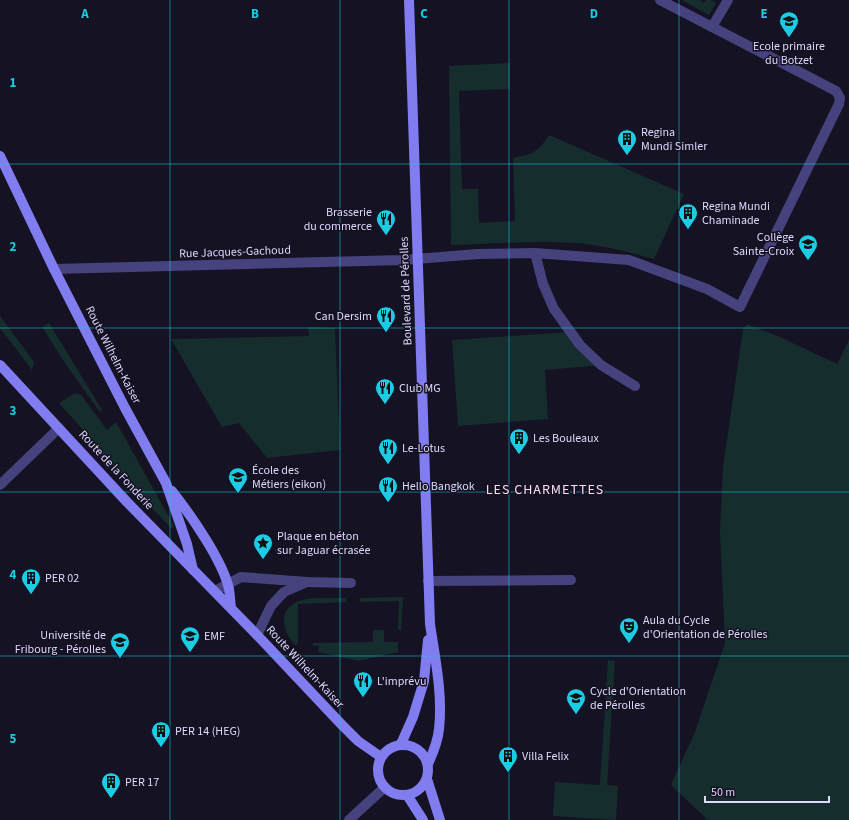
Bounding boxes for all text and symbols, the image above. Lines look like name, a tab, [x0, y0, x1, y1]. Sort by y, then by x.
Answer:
text: A	[80, 5, 89, 23]
text: B	[251, 5, 259, 23]
text: C	[420, 5, 428, 23]
text: D	[590, 5, 598, 23]
text: E	[760, 5, 768, 23]
school or university icon: Ecole primaire du Botzet	[778, 10, 800, 38]
place label: Ecole primaire du Botzet	[753, 38, 825, 69]
text: 1	[10, 74, 17, 92]
place label: Regina Mundi Simler	[641, 124, 708, 155]
building icon: Regina Mundi Simler	[616, 128, 638, 156]
place label: Regina Mundi Chaminade	[702, 198, 770, 229]
building icon: Regina Mundi Chaminade	[677, 202, 699, 230]
place label: Brasserie du commerce	[304, 204, 372, 235]
restaurant icon: Brasserie du commerce	[375, 208, 397, 236]
place label: Collège Sainte-Croix	[733, 229, 795, 260]
school or university icon: Collège Sainte-Croix	[797, 233, 819, 261]
street label: Boulevard de Pérolles	[396, 236, 416, 346]
text: 2	[10, 238, 17, 256]
street label: Rue Jacques-Gachoud	[179, 242, 291, 262]
street label: Route Wilhelm-Kaiser	[81, 303, 145, 408]
restaurant icon: Can Dersim	[375, 305, 397, 333]
place label: Can Dersim	[315, 308, 372, 325]
restaurant icon: Club MG	[374, 377, 396, 405]
place label: Club MG	[399, 380, 441, 397]
text: 3	[10, 402, 17, 420]
street label: Route de la Fonderie	[75, 427, 157, 513]
building icon: Les Bouleaux	[508, 427, 530, 455]
place label: Les Bouleaux	[533, 430, 600, 447]
restaurant icon: Le-Lotus	[377, 437, 399, 465]
place label: Le-Lotus	[402, 440, 445, 457]
place label: École des Métiers (eikon)	[252, 462, 326, 493]
school or university icon: École des Métiers (eikon)	[227, 466, 249, 494]
restaurant icon: Hello Bangkok	[377, 475, 399, 503]
place label: Hello Bangkok	[402, 478, 475, 495]
district label: LES CHARMETTES	[486, 480, 604, 500]
place label: Plaque en béton sur Jaguar écrasée	[277, 528, 370, 559]
place icon: Plaque en béton sur Jaguar écrasée	[252, 532, 274, 560]
text: 4	[10, 566, 17, 584]
building icon: PER 02	[20, 567, 42, 595]
place label: PER 02	[45, 570, 79, 587]
place label: Aula du Cycle d'Orientation de Pérolles	[643, 612, 768, 643]
theatre icon: Aula du Cycle d'Orientation de Pérolles	[618, 616, 640, 644]
street label: Route Wilhelm-Kaiser	[262, 622, 349, 713]
school or university icon: EMF	[179, 625, 201, 653]
place label: Université de Fribourg - Pérolles	[15, 627, 106, 658]
place label: EMF	[204, 628, 225, 645]
school or university icon: Université de Fribourg - Pérolles	[109, 631, 131, 659]
restaurant icon: L'imprévu	[352, 670, 374, 698]
place label: L'imprévu	[377, 673, 427, 690]
place label: Cycle d'Orientation de Pérolles	[590, 683, 686, 714]
school or university icon: Cycle d'Orientation de Pérolles	[565, 687, 587, 715]
building icon: PER 14 (HEG)	[150, 720, 172, 748]
place label: PER 14 (HEG)	[175, 723, 241, 740]
text: 5	[10, 730, 17, 748]
building icon: Villa Felix	[497, 745, 519, 773]
place label: Villa Felix	[522, 748, 569, 765]
building icon: PER 17	[100, 771, 122, 799]
place label: PER 17	[125, 774, 159, 791]
scale bar	[705, 778, 829, 804]
text: 50 m	[711, 784, 735, 801]

